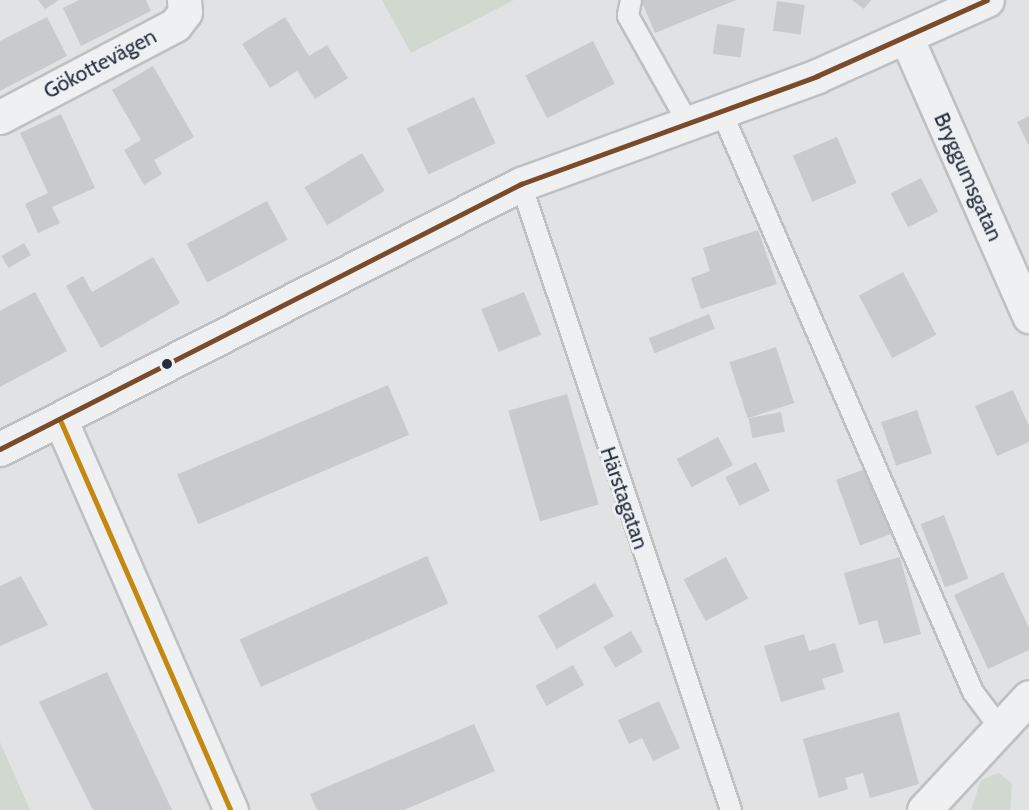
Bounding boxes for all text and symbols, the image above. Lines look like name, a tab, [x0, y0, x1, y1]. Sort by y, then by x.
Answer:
street label: Gökottevägen	[39, 24, 161, 104]
street label: Bryggumsgatan	[928, 109, 1008, 245]
unlabelled marker	[161, 358, 173, 370]
street label: Härstagatan	[595, 444, 653, 552]

